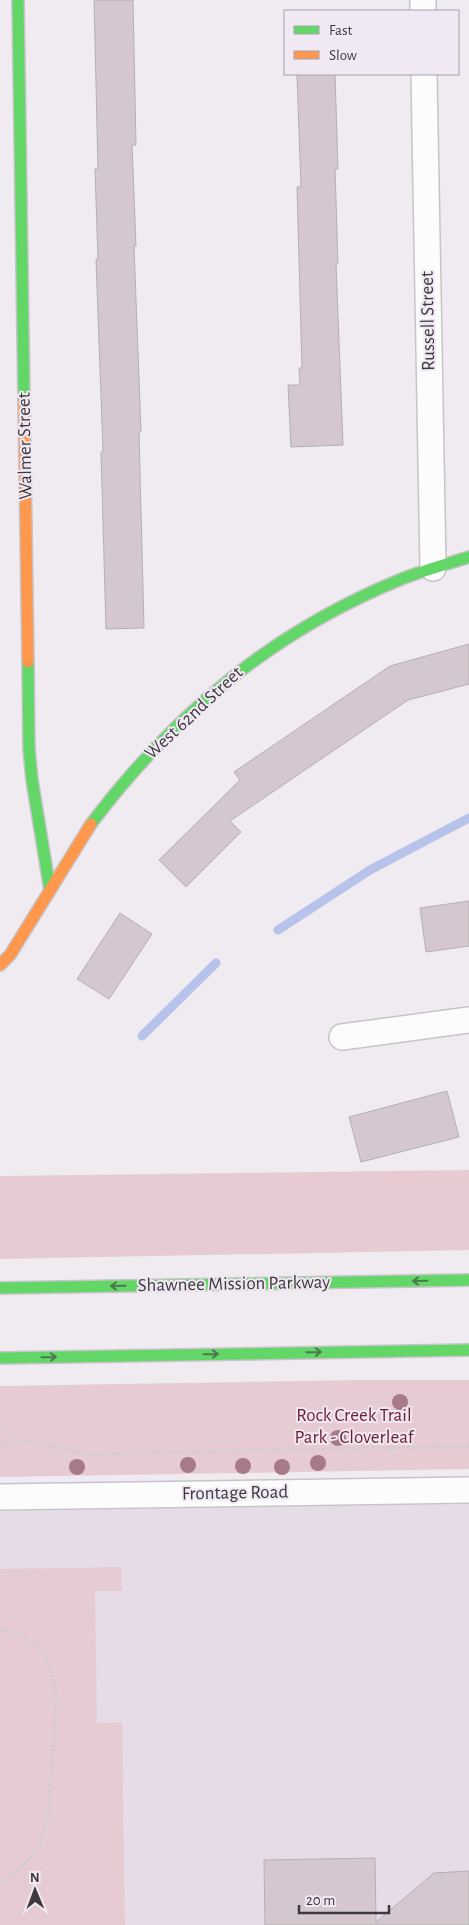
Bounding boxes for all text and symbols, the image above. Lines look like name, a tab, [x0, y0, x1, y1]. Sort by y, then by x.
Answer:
legend	[284, 10, 459, 75]
text: Fast	[329, 23, 353, 38]
text: Slow	[329, 48, 357, 63]
street label: Russell Street	[418, 271, 438, 371]
street label: Walmer Street	[15, 392, 35, 500]
street label: West 62nd Street	[141, 663, 247, 763]
street label: Shawnee Mission Parkway	[137, 1273, 331, 1295]
one-way arrow	[413, 1276, 429, 1286]
one-way arrow	[110, 1281, 126, 1291]
one-way arrow	[306, 1347, 322, 1357]
one-way arrow	[202, 1349, 219, 1359]
one-way arrow	[40, 1352, 56, 1362]
park label: Rock Creek Trail Park - Cloverleaf	[294, 1406, 415, 1447]
street label: Frontage Road	[182, 1483, 289, 1503]
north arrow	[10, 1865, 60, 1915]
text: N	[30, 1871, 40, 1885]
scale bar	[299, 1882, 389, 1914]
text: 20 m	[306, 1893, 335, 1908]

